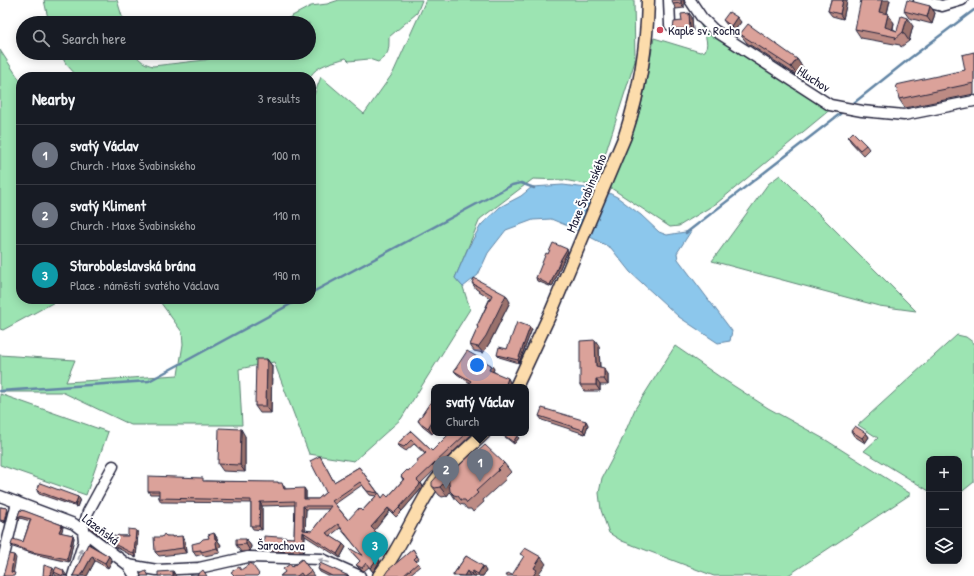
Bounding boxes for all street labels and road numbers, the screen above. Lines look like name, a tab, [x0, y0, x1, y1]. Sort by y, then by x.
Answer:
street label: Hluchov	[794, 62, 835, 97]
street label: Maxe Švabinského	[561, 151, 611, 235]
street label: Lázeňská	[79, 509, 123, 549]
street label: Šarochova	[257, 536, 305, 554]

